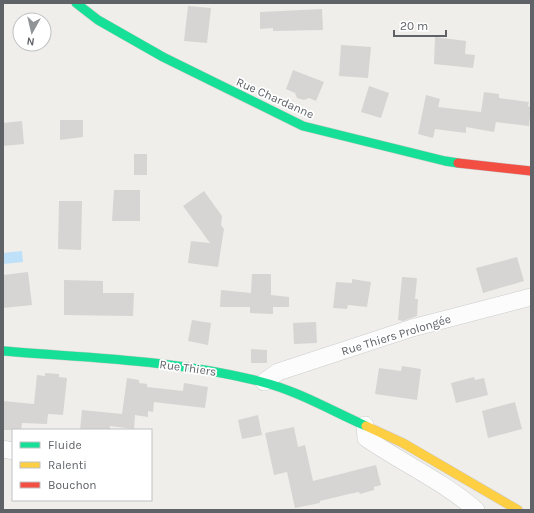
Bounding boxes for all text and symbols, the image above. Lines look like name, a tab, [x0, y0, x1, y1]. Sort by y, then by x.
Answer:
north arrow	[12, 12, 52, 52]
scale bar	[394, 12, 446, 38]
text: 20 m	[400, 19, 428, 33]
text: N	[26, 34, 35, 48]
street label: Rue Chardanne	[234, 75, 316, 121]
street label: Rue Thiers Prolongée	[339, 312, 453, 358]
street label: Rue Thiers	[159, 357, 217, 379]
legend	[12, 429, 152, 501]
text: Fluide	[48, 438, 82, 452]
text: Ralenti	[48, 458, 87, 472]
text: Bouchon	[48, 478, 97, 492]

